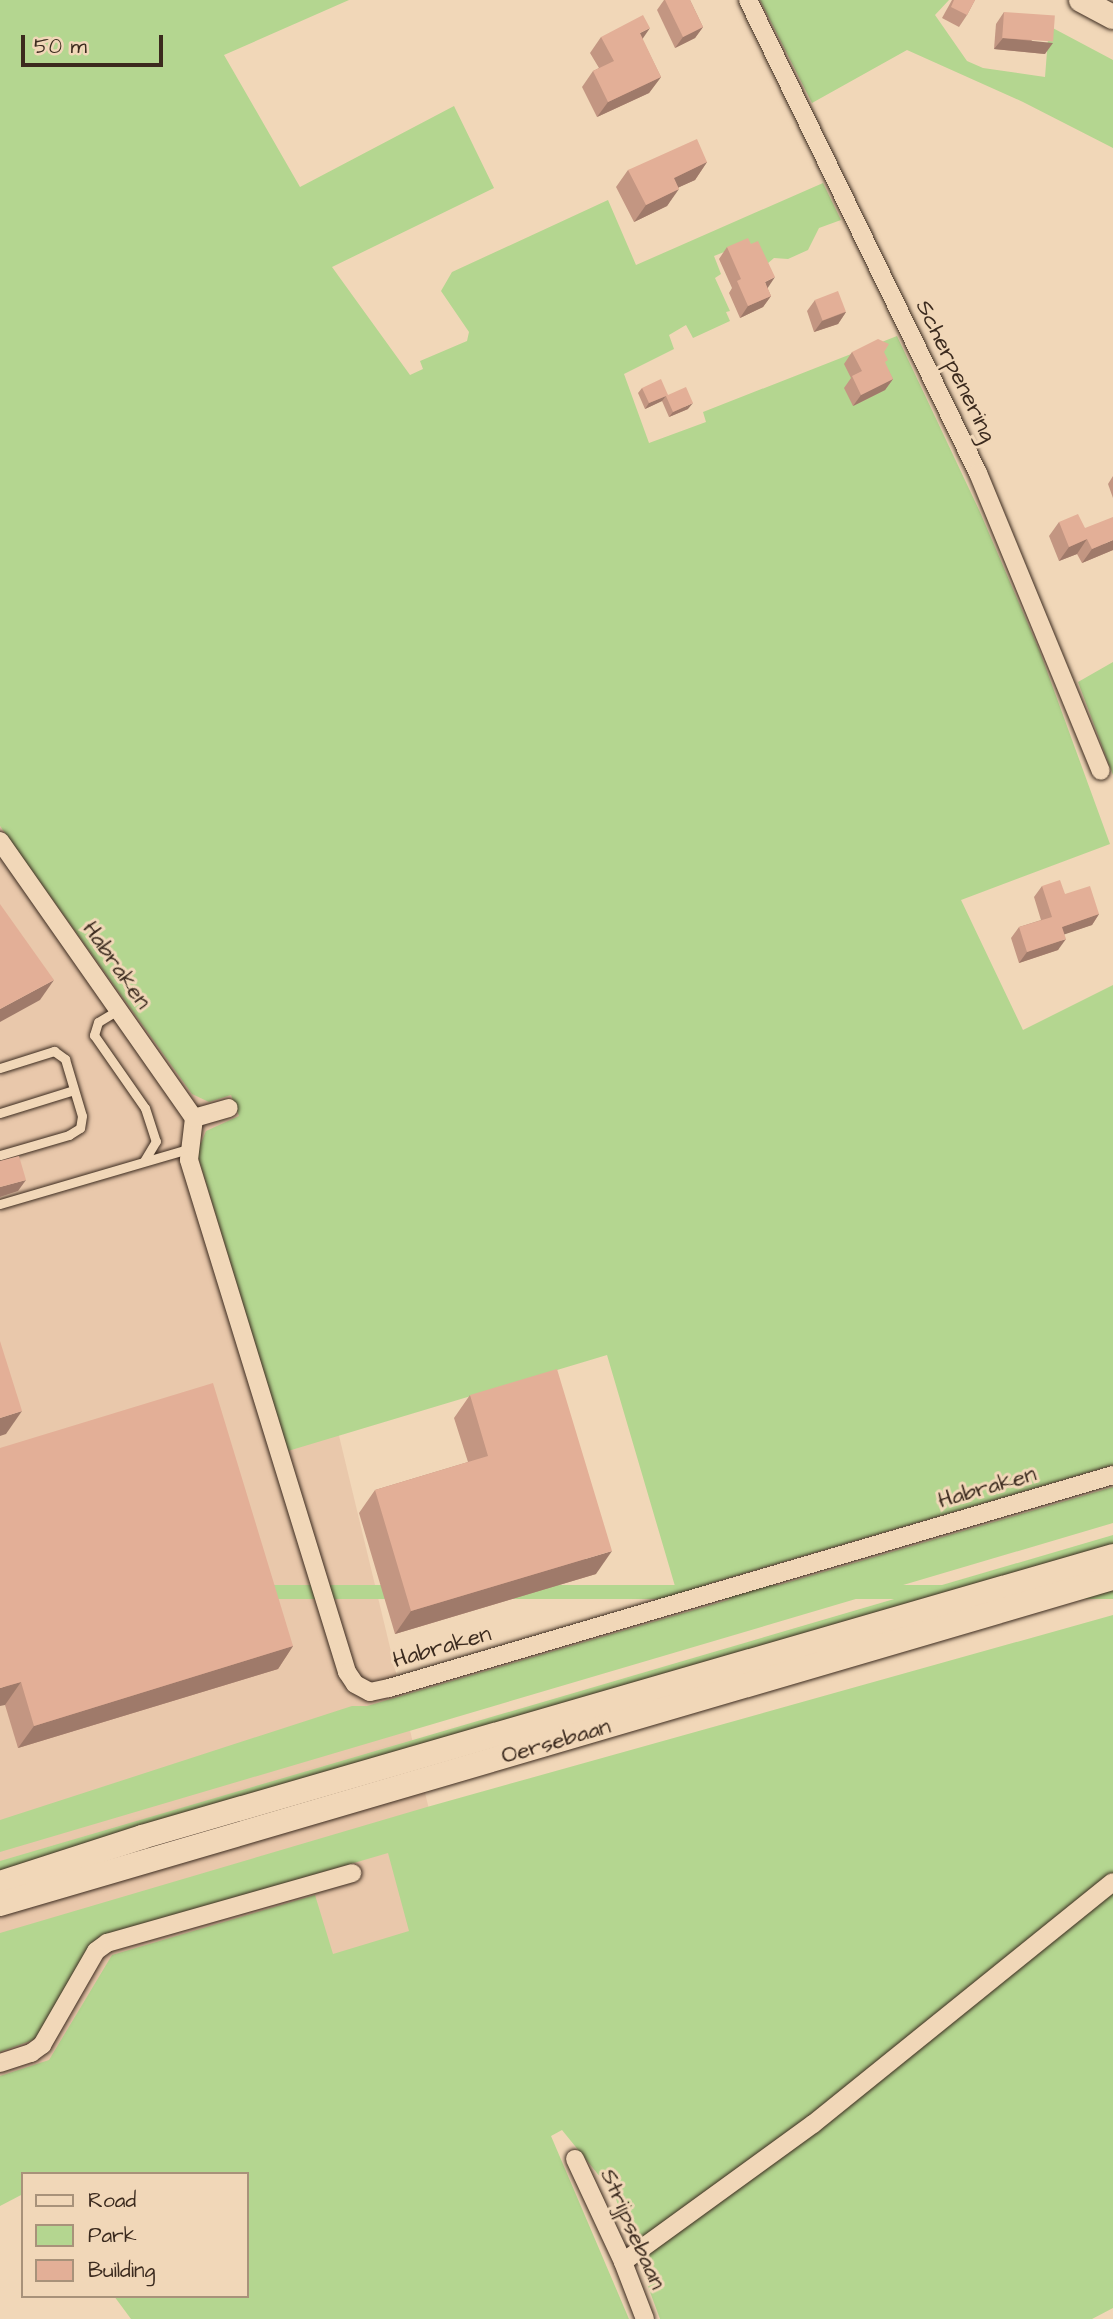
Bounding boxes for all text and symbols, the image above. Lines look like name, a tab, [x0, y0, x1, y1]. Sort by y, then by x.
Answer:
scale bar	[24, 21, 166, 65]
text: 50 m	[34, 32, 87, 61]
street label: Scherpenering	[910, 295, 1002, 447]
street label: Habraken	[77, 916, 157, 1014]
street label: Habraken	[935, 1460, 1039, 1514]
street label: Habraken	[390, 1620, 494, 1674]
street label: Oersebaan	[498, 1712, 614, 1770]
street label: Strijpsebaan	[594, 2164, 672, 2294]
legend	[21, 2172, 248, 2298]
text: Road	[88, 2186, 136, 2215]
text: Park	[88, 2221, 137, 2250]
text: Building	[88, 2256, 155, 2285]

